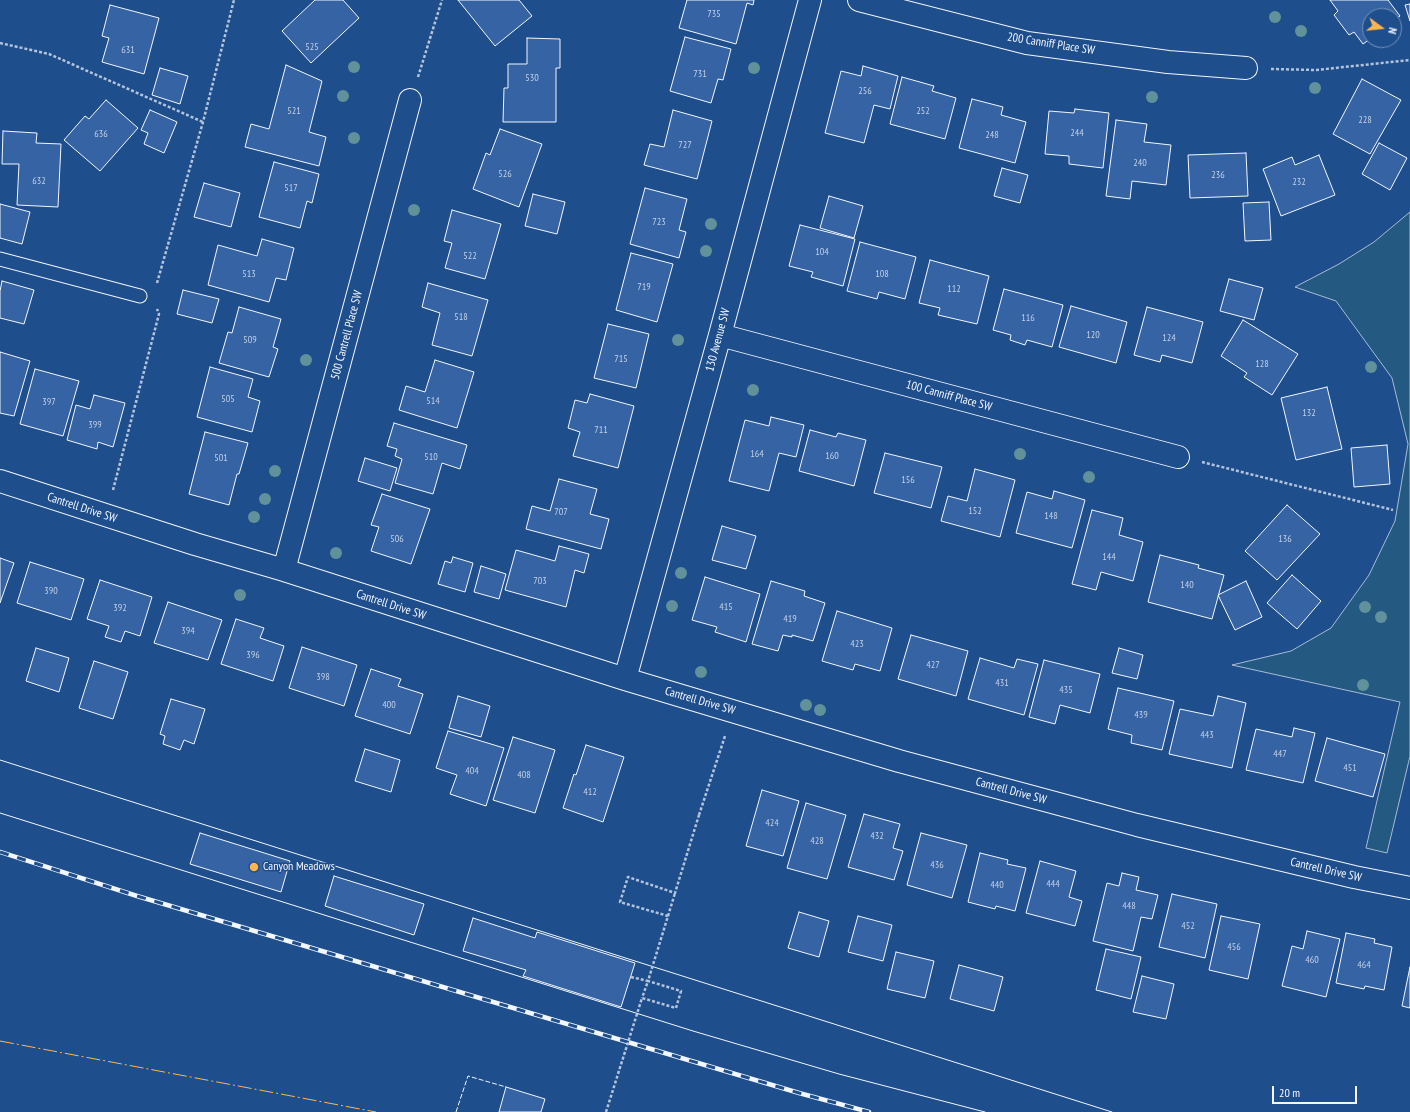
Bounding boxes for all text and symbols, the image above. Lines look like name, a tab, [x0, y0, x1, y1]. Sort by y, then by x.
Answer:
house number: 735	[707, 8, 721, 20]
north arrow	[1362, 8, 1402, 48]
text: N	[1385, 26, 1400, 36]
street label: 200 Canniff Place SW	[1006, 30, 1096, 58]
house number: 525	[305, 41, 319, 53]
house number: 631	[121, 44, 135, 56]
house number: 731	[693, 68, 707, 80]
house number: 530	[525, 72, 539, 84]
house number: 256	[858, 85, 872, 97]
house number: 521	[287, 105, 301, 117]
house number: 252	[916, 105, 930, 117]
house number: 228	[1358, 114, 1372, 126]
house number: 244	[1070, 127, 1084, 139]
house number: 636	[94, 128, 108, 140]
house number: 248	[985, 129, 999, 141]
house number: 727	[678, 139, 692, 151]
house number: 240	[1133, 157, 1147, 169]
house number: 526	[498, 168, 512, 180]
house number: 236	[1211, 169, 1225, 181]
house number: 632	[32, 175, 46, 187]
house number: 232	[1292, 176, 1306, 188]
house number: 517	[284, 182, 298, 194]
house number: 723	[652, 216, 666, 228]
house number: 104	[815, 246, 829, 258]
house number: 522	[463, 250, 477, 262]
house number: 513	[242, 268, 256, 280]
house number: 108	[875, 268, 889, 280]
house number: 719	[637, 281, 651, 293]
house number: 112	[947, 283, 961, 295]
street label: 500 Cantrell Place SW	[328, 289, 366, 381]
street label: 130 Avenue SW	[703, 307, 733, 373]
house number: 518	[454, 311, 468, 323]
house number: 116	[1021, 312, 1035, 324]
house number: 120	[1086, 329, 1100, 341]
house number: 124	[1162, 332, 1176, 344]
house number: 509	[243, 334, 257, 346]
house number: 715	[614, 353, 628, 365]
house number: 128	[1255, 358, 1269, 370]
street label: 100 Canniff Place SW	[904, 378, 994, 414]
house number: 505	[221, 393, 235, 405]
house number: 514	[426, 395, 440, 407]
house number: 397	[42, 396, 56, 408]
house number: 132	[1302, 407, 1316, 419]
house number: 399	[88, 419, 102, 431]
house number: 711	[594, 424, 608, 436]
house number: 164	[750, 448, 764, 460]
house number: 160	[825, 450, 839, 462]
house number: 510	[424, 451, 438, 463]
house number: 501	[214, 452, 228, 464]
house number: 156	[901, 474, 915, 486]
street label: Cantrell Drive SW	[45, 490, 119, 526]
house number: 152	[968, 505, 982, 517]
house number: 707	[554, 506, 568, 518]
house number: 148	[1044, 510, 1058, 522]
house number: 506	[390, 533, 404, 545]
house number: 136	[1278, 533, 1292, 545]
house number: 144	[1102, 551, 1116, 563]
house number: 703	[533, 575, 547, 587]
house number: 140	[1180, 579, 1194, 591]
house number: 390	[44, 585, 58, 597]
street label: Cantrell Drive SW	[354, 587, 428, 623]
house number: 415	[719, 601, 733, 613]
house number: 392	[113, 602, 127, 614]
house number: 419	[783, 613, 797, 625]
house number: 394	[181, 625, 195, 637]
house number: 423	[850, 638, 864, 650]
house number: 396	[246, 649, 260, 661]
house number: 427	[926, 659, 940, 671]
house number: 398	[316, 671, 330, 683]
house number: 431	[995, 677, 1009, 689]
street label: Cantrell Drive SW	[663, 684, 737, 718]
house number: 435	[1059, 684, 1073, 696]
house number: 400	[382, 699, 396, 711]
house number: 439	[1134, 709, 1148, 721]
house number: 443	[1200, 729, 1214, 741]
house number: 447	[1273, 748, 1287, 760]
house number: 451	[1343, 762, 1357, 774]
house number: 404	[465, 765, 479, 777]
house number: 408	[517, 769, 531, 781]
street label: Cantrell Drive SW	[974, 775, 1048, 807]
house number: 412	[583, 786, 597, 798]
house number: 424	[765, 817, 779, 829]
house number: 432	[870, 830, 884, 842]
house number: 428	[810, 835, 824, 847]
street label: Cantrell Drive SW	[1289, 855, 1363, 885]
house number: 436	[930, 859, 944, 871]
place label: Canyon Meadows	[263, 860, 335, 874]
marker: Canyon Meadows	[248, 861, 260, 873]
house number: 444	[1046, 878, 1060, 890]
house number: 440	[990, 879, 1004, 891]
house number: 448	[1122, 900, 1136, 912]
house number: 452	[1181, 920, 1195, 932]
house number: 456	[1227, 941, 1241, 953]
house number: 460	[1305, 954, 1319, 966]
house number: 464	[1357, 959, 1371, 971]
scale bar	[1274, 1078, 1359, 1104]
text: 20 m	[1279, 1085, 1300, 1100]

